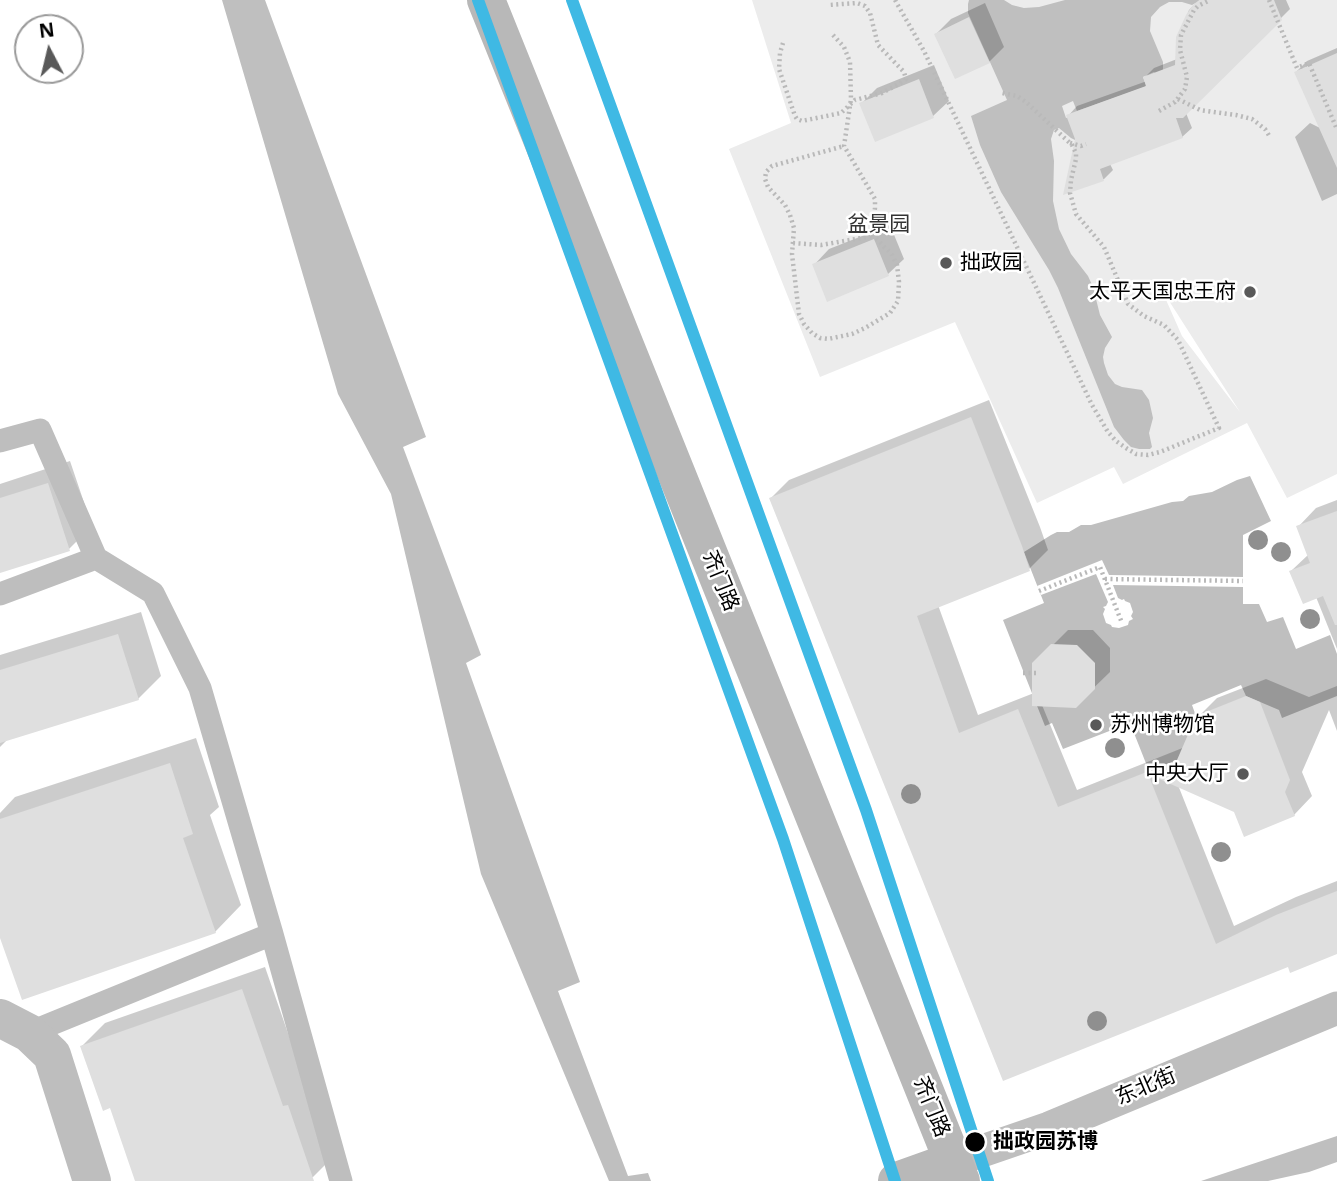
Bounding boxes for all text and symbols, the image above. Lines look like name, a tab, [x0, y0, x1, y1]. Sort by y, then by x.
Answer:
north arrow	[14, 14, 84, 84]
text: N	[37, 16, 56, 44]
park label: 盆景园	[848, 212, 910, 238]
place label: 拙政园	[960, 250, 1023, 276]
marker: 拙政园	[938, 255, 954, 271]
place label: 太平天国忠王府	[1089, 279, 1236, 305]
marker: 太平天国忠王府	[1242, 284, 1258, 300]
street label: 齐门路	[697, 547, 743, 615]
place label: 苏州博物馆	[1110, 712, 1215, 738]
marker: 苏州博物馆	[1088, 717, 1104, 733]
place label: 中央大厅	[1145, 761, 1229, 787]
marker: 中央大厅	[1235, 766, 1251, 782]
street label: 东北街	[1112, 1063, 1180, 1111]
street label: 齐门路	[908, 1073, 954, 1141]
place label: 拙政园苏博	[993, 1129, 1098, 1155]
marker: 拙政园苏博	[963, 1130, 987, 1154]

